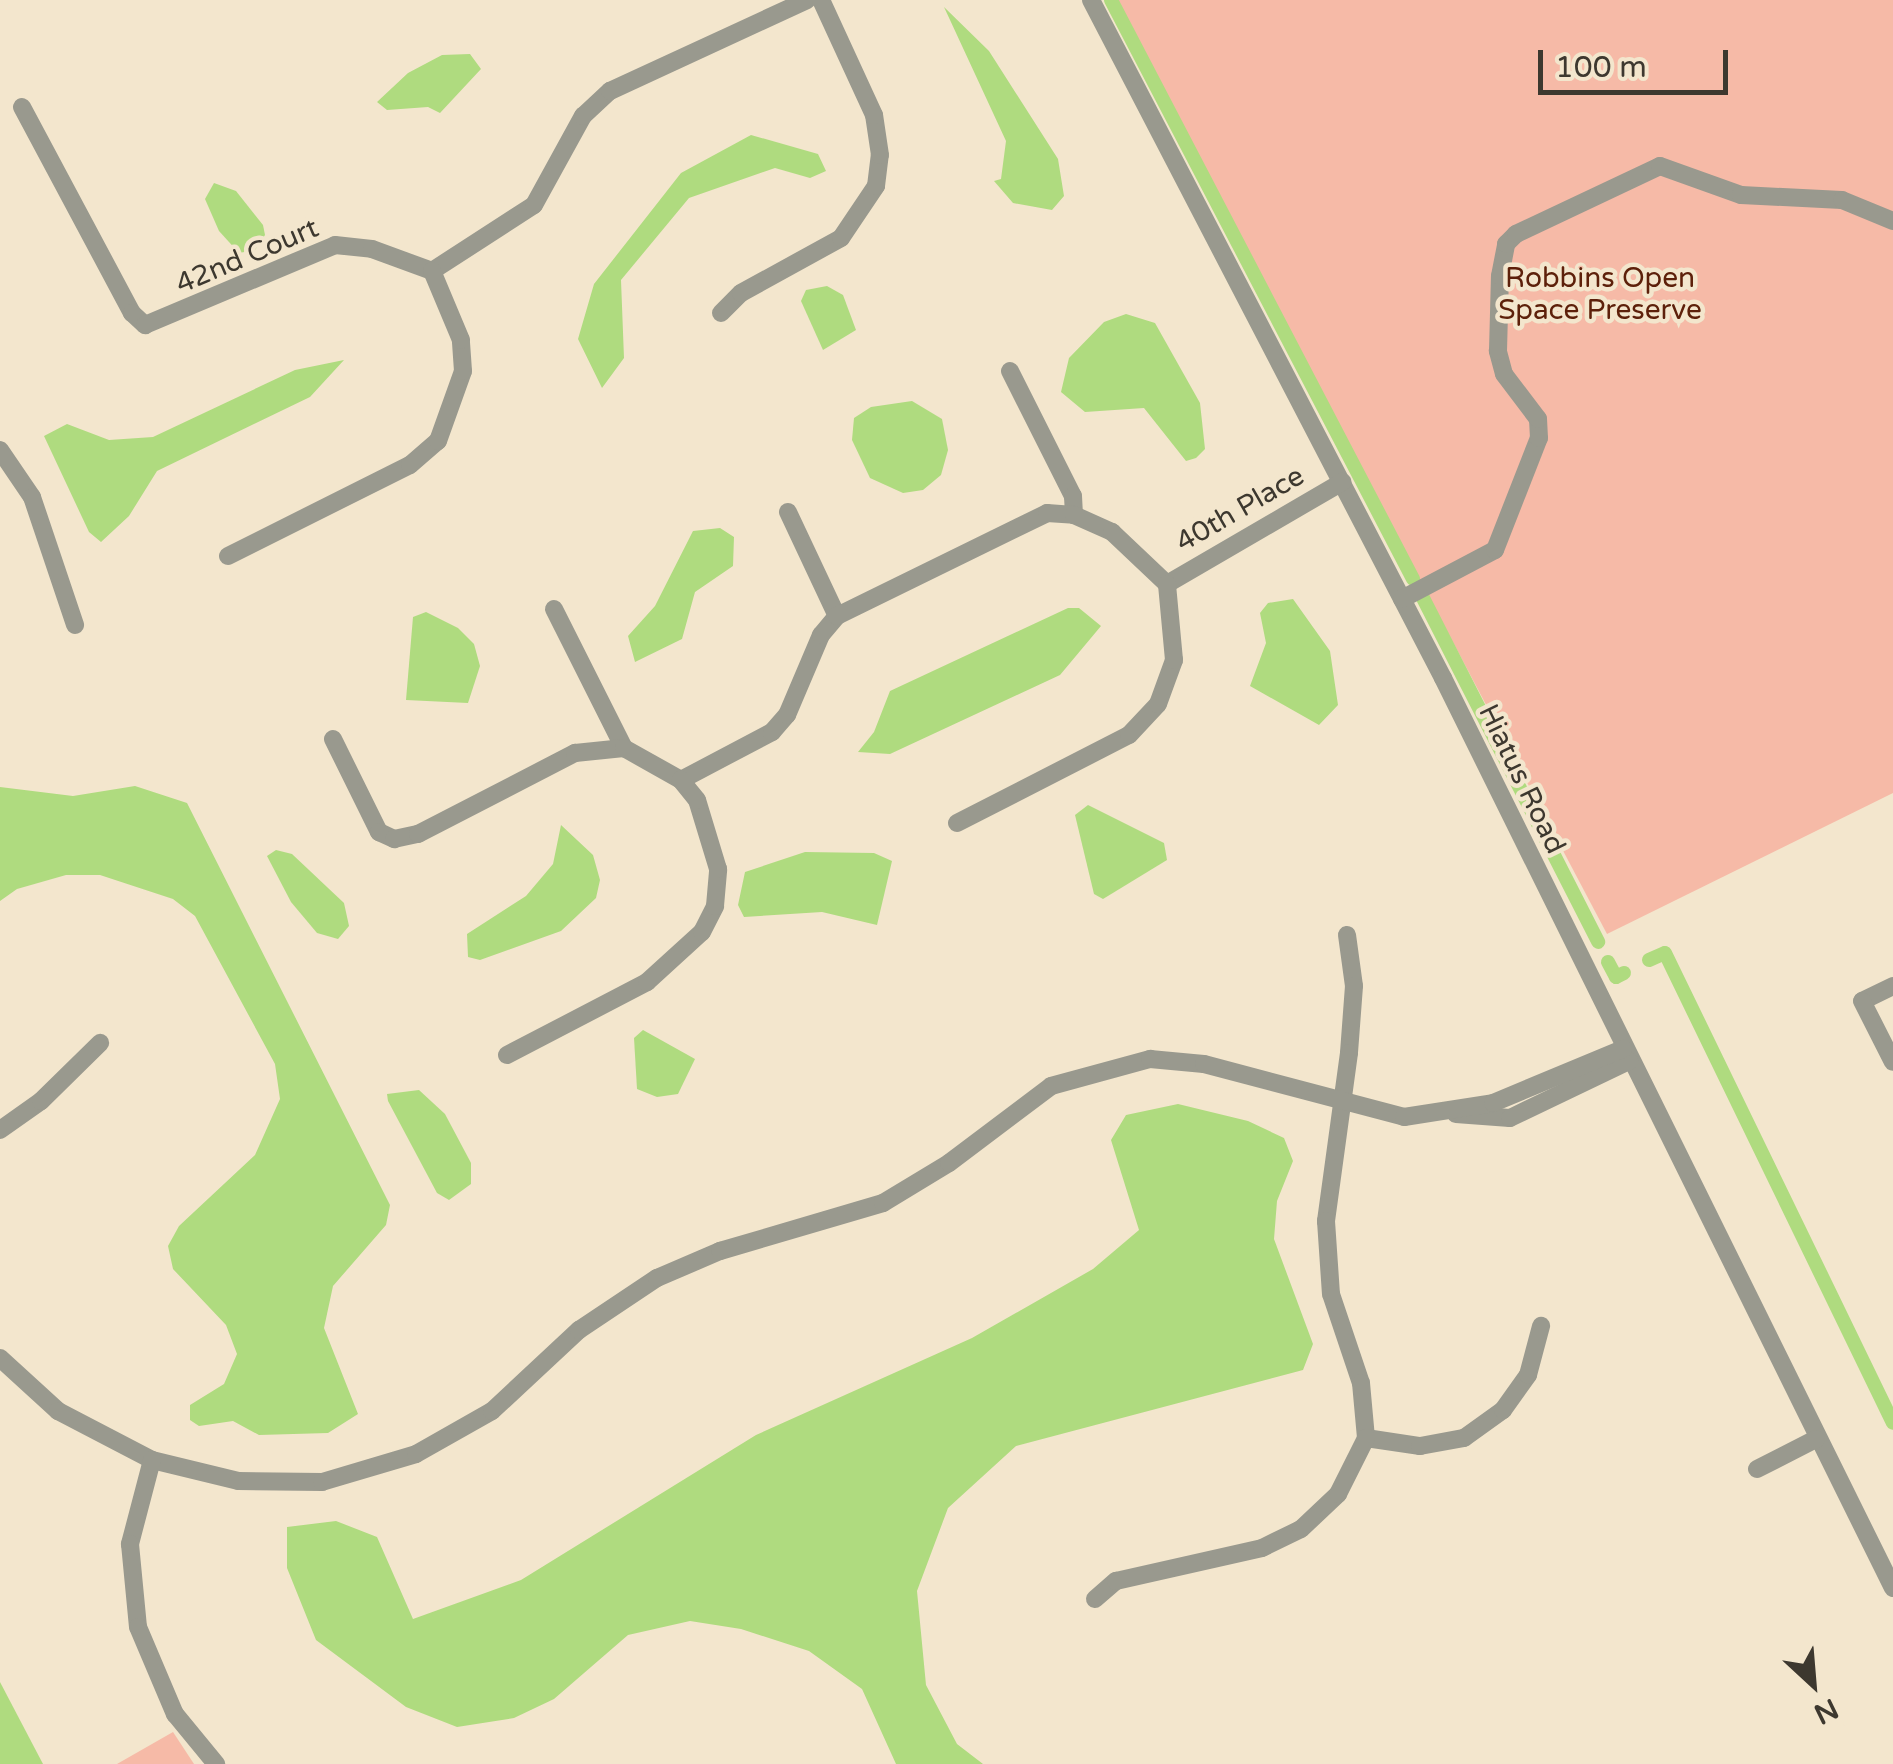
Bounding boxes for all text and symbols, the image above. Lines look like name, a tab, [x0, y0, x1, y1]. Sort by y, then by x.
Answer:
scale bar	[1543, 30, 1733, 92]
text: 100 m	[1555, 49, 1647, 86]
street label: 42nd Court	[171, 211, 323, 301]
park label: Robbins Open Space Preserve	[1498, 261, 1702, 327]
street label: 40th Place	[1170, 459, 1310, 559]
street label: Hiatus Road	[1471, 699, 1573, 859]
north arrow	[1763, 1634, 1863, 1734]
text: N	[1809, 1691, 1844, 1731]

